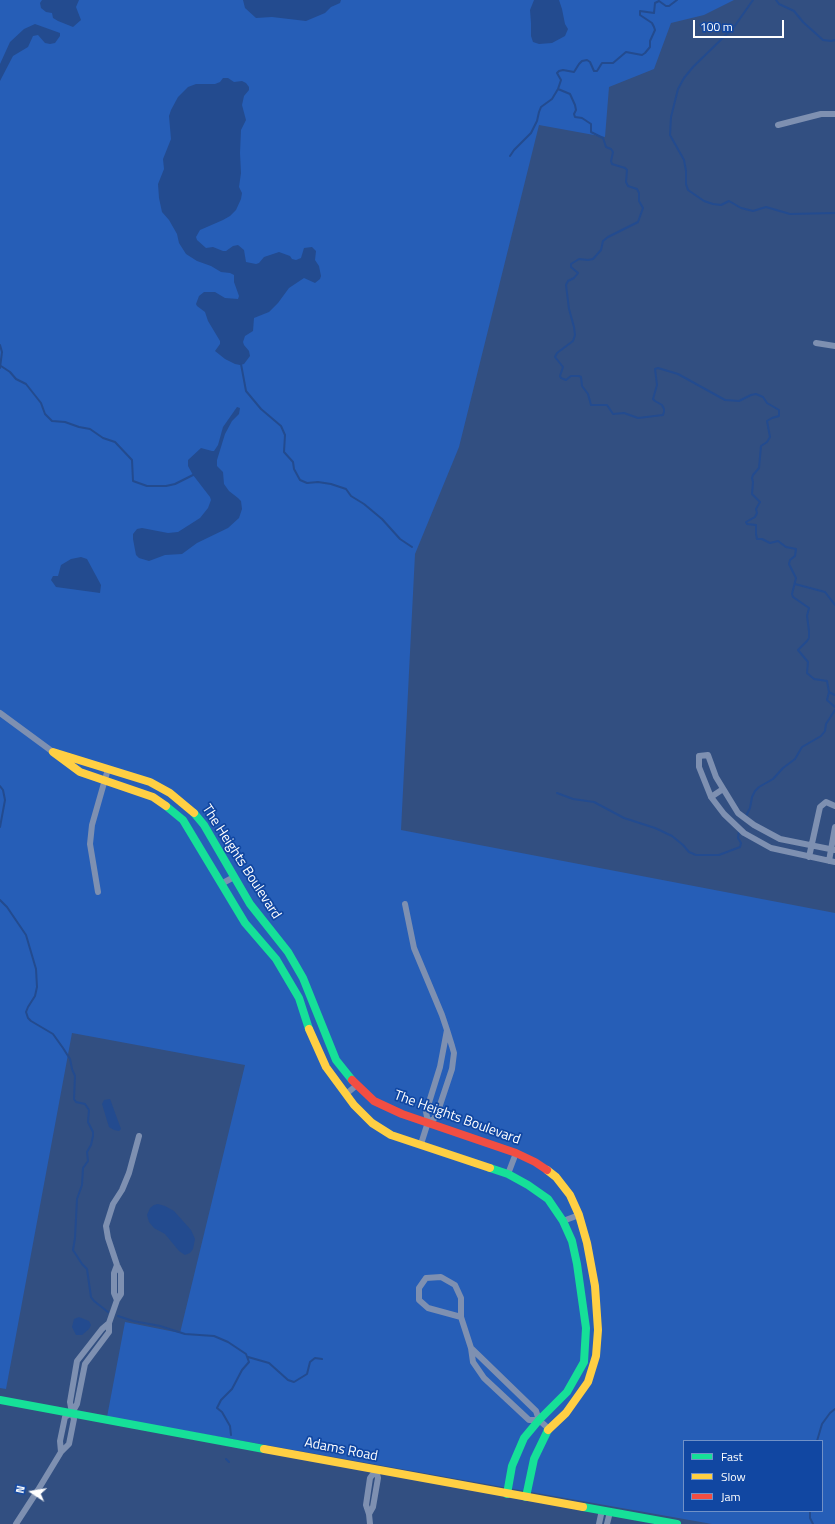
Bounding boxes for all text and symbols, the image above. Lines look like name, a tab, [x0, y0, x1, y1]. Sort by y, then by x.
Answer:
scale bar	[695, 12, 786, 38]
text: 100 m	[700, 17, 733, 36]
street label: The Heights Boulevard	[198, 802, 284, 922]
street label: The Heights Boulevard	[392, 1087, 522, 1149]
street label: Adams Road	[303, 1435, 379, 1465]
legend	[683, 1440, 823, 1512]
text: Fast	[721, 1447, 743, 1466]
text: Slow	[721, 1467, 746, 1486]
north arrow	[12, 1472, 52, 1512]
text: N	[12, 1484, 29, 1495]
text: Jam	[721, 1487, 741, 1506]

